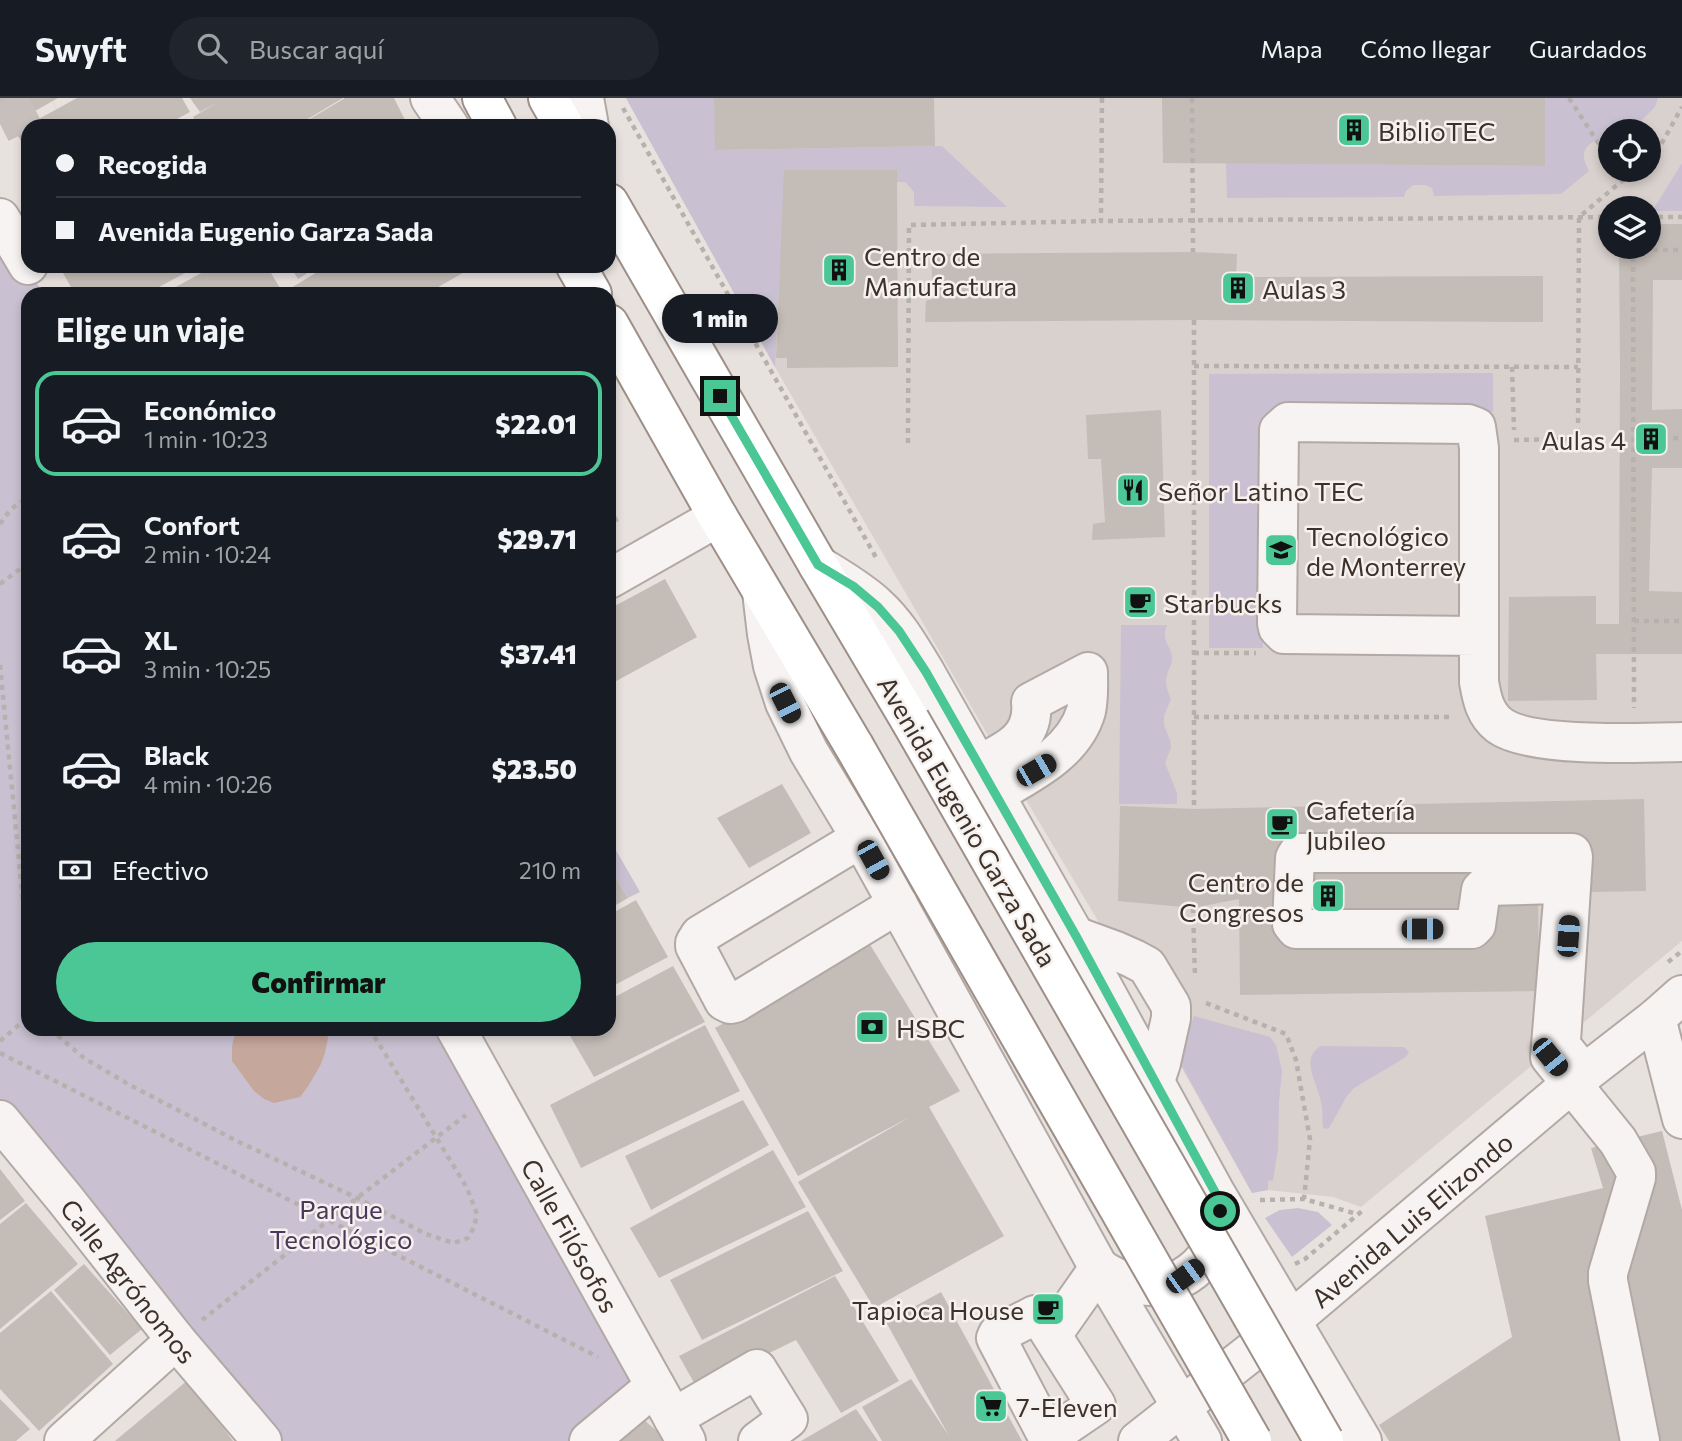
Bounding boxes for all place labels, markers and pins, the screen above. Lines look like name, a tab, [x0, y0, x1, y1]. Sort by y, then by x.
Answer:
building icon: BiblioTEC	[1335, 111, 1373, 149]
place label: BiblioTEC	[1378, 115, 1496, 146]
place label: Centro de Manufactura	[864, 240, 1017, 301]
building icon: Centro de Manufactura	[820, 251, 858, 289]
building icon: Aulas 3	[1219, 269, 1257, 307]
place label: Aulas 3	[1262, 273, 1346, 304]
building icon: Aulas 4	[1632, 420, 1670, 458]
place label: Aulas 4	[1541, 424, 1626, 455]
restaurant icon: Señor Latino TEC	[1114, 471, 1152, 509]
place label: Señor Latino TEC	[1158, 475, 1364, 506]
place label: Tecnológico de Monterrey	[1306, 520, 1466, 581]
school or university icon: Tecnológico de Monterrey	[1262, 531, 1300, 569]
cafe icon: Starbucks	[1121, 583, 1159, 621]
place label: Starbucks	[1164, 587, 1282, 618]
place label: Cafetería Jubileo	[1306, 794, 1415, 855]
cafe icon: Cafetería Jubileo	[1263, 805, 1301, 843]
place label: Centro de Congresos	[1179, 866, 1304, 927]
building icon: Centro de Congresos	[1309, 877, 1347, 915]
bank icon: HSBC	[853, 1008, 891, 1046]
place label: HSBC	[896, 1012, 965, 1043]
cafe icon: Tapioca House	[1029, 1290, 1067, 1328]
place label: Tapioca House	[852, 1294, 1024, 1325]
supermarket icon: 7-Eleven	[972, 1387, 1010, 1425]
place label: 7-Eleven	[1016, 1391, 1118, 1422]

